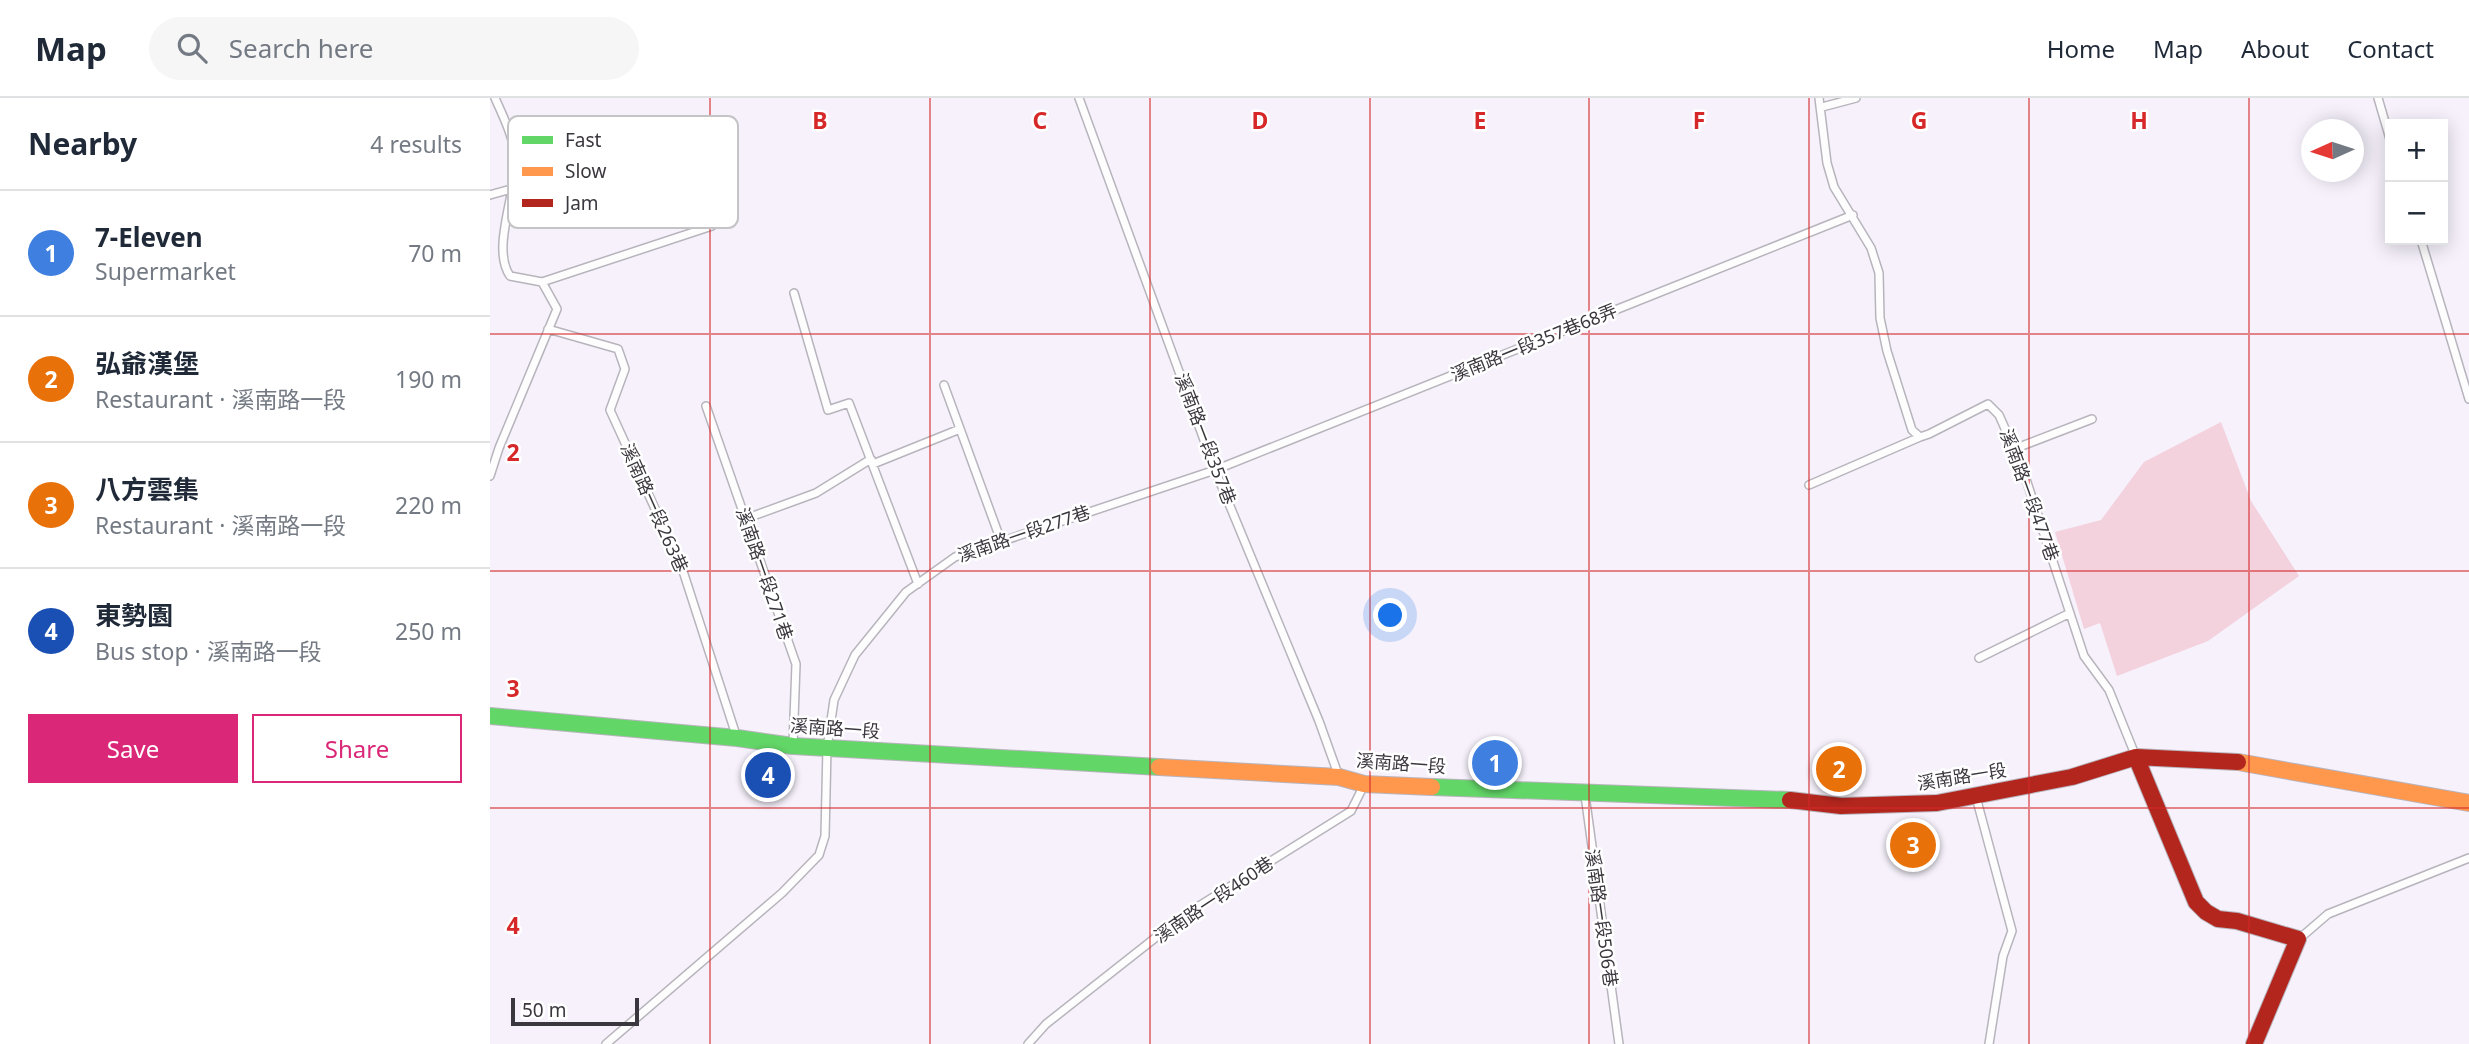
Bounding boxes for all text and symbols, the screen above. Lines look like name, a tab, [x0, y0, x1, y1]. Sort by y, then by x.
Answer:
search box	[149, 17, 639, 80]
text: Map	[35, 26, 107, 71]
icon: search	[173, 29, 211, 67]
text: Search here	[229, 30, 373, 66]
text: Home	[2047, 32, 2115, 65]
text: Map	[2153, 32, 2203, 65]
text: About	[2241, 32, 2309, 65]
text: Contact	[2347, 32, 2434, 65]
text: B	[812, 104, 828, 136]
text: C	[1033, 104, 1048, 136]
text: D	[1252, 104, 1268, 136]
text: E	[1474, 104, 1486, 136]
text: F	[1693, 104, 1705, 136]
text: G	[1911, 104, 1927, 136]
text: H	[2130, 104, 2148, 136]
legend	[508, 116, 738, 228]
north arrow	[2301, 119, 2364, 182]
map controls	[2385, 119, 2448, 245]
button: +	[2385, 119, 2448, 182]
text: Nearby	[28, 123, 137, 164]
text: Fast	[565, 127, 602, 153]
text: 4 results	[370, 128, 462, 160]
text: Slow	[565, 158, 606, 184]
button: −	[2385, 182, 2448, 245]
text: Jam	[563, 190, 599, 216]
text: 7-Eleven	[95, 219, 203, 255]
text: 1	[44, 237, 58, 269]
text: 70 m	[408, 237, 462, 269]
text: Supermarket	[95, 255, 236, 287]
street label: 溪南路一段357巷68弄	[1447, 298, 1620, 386]
text: 弘爺漢堡	[95, 345, 199, 381]
text: 2	[44, 363, 58, 395]
text: 190 m	[395, 363, 462, 395]
street label: 溪南路一段357巷	[1170, 370, 1242, 508]
text: Restaurant · 溪南路一段	[95, 383, 346, 415]
street label: 溪南路一段477巷	[1995, 425, 2065, 564]
text: 2	[506, 436, 520, 468]
street label: 溪南路一段263巷	[616, 439, 694, 576]
text: 八方雲集	[95, 471, 199, 507]
text: 3	[44, 489, 58, 521]
text: 220 m	[395, 489, 462, 521]
street label: 溪南路一段277巷	[954, 499, 1093, 567]
street label: 溪南路一段271巷	[731, 504, 799, 643]
text: Restaurant · 溪南路一段	[95, 509, 346, 541]
text: 東勢園	[95, 597, 173, 633]
your location	[1373, 598, 1407, 632]
text: 4	[44, 615, 58, 647]
text: 250 m	[395, 615, 462, 647]
text: Bus stop · 溪南路一段	[95, 635, 322, 667]
text: 3	[506, 672, 520, 704]
street label: 溪南路一段	[789, 713, 881, 743]
button: Save	[28, 714, 238, 783]
button: Share	[252, 714, 462, 783]
pin: 1	[1472, 737, 1518, 789]
pin: 2	[1816, 743, 1862, 795]
street label: 溪南路一段	[1355, 748, 1447, 778]
pin: 4	[745, 749, 791, 801]
street label: 溪南路一段	[1916, 757, 2008, 795]
pin: 3	[1890, 819, 1936, 871]
street label: 溪南路一段506巷	[1580, 847, 1624, 988]
street label: 溪南路一段460巷	[1149, 850, 1278, 948]
text: 4	[506, 909, 520, 941]
scale bar	[511, 995, 639, 1027]
text: 50 m	[522, 997, 566, 1023]

